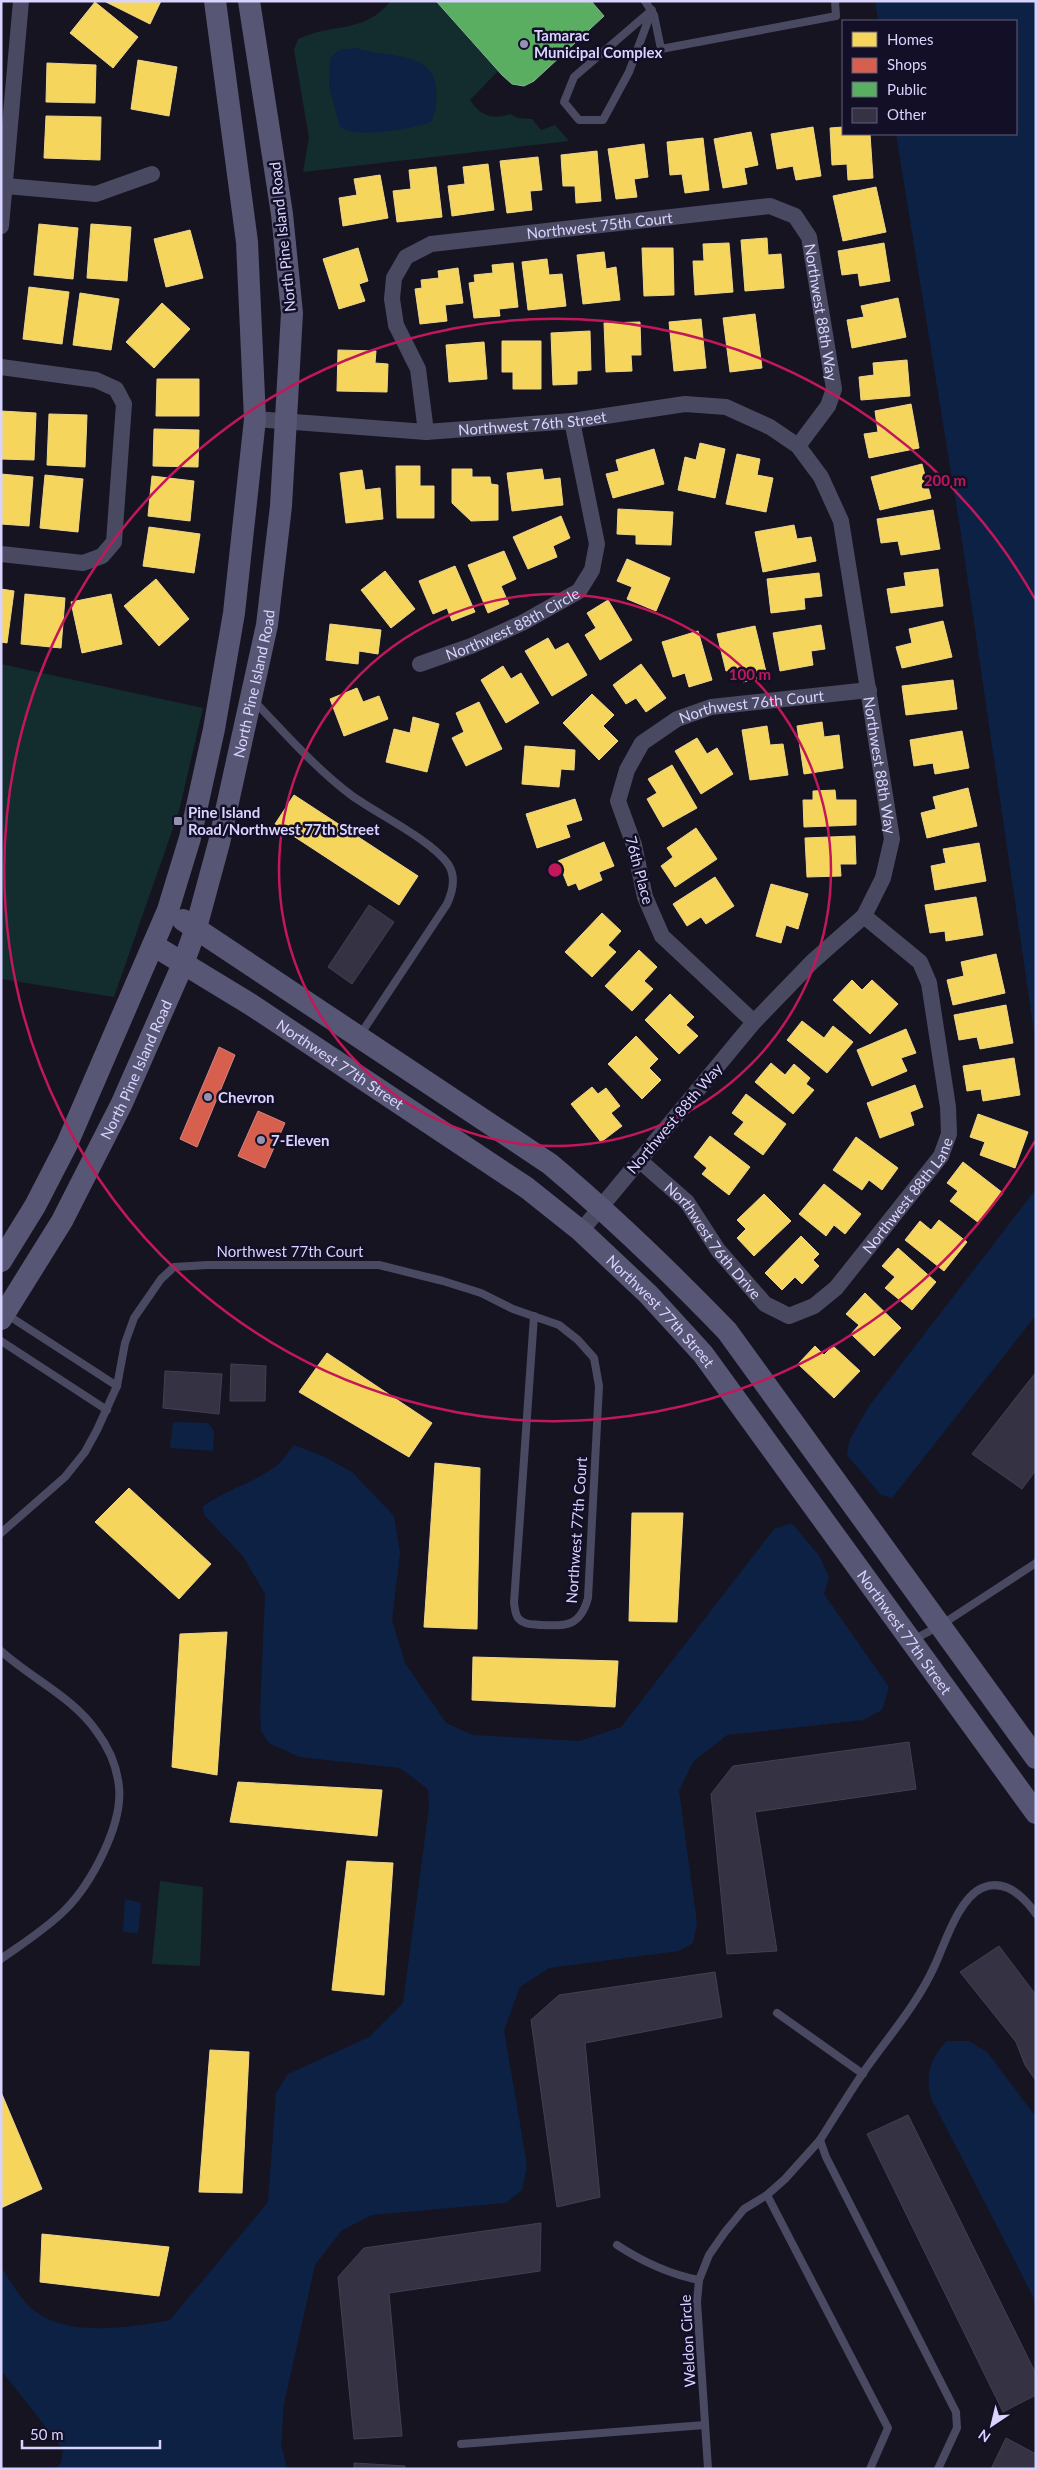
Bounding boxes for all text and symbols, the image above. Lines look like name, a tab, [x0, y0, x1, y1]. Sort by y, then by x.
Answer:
legend	[842, 20, 1017, 135]
place label: Tamarac Municipal Complex	[534, 26, 662, 61]
text: Homes	[887, 30, 933, 48]
marker: Tamarac Municipal Complex	[518, 38, 530, 50]
text: Shops	[887, 55, 927, 73]
text: Public	[887, 80, 927, 98]
text: Other	[887, 105, 927, 123]
street label: North Pine Island Road	[265, 161, 299, 313]
street label: Northwest 75th Court	[525, 208, 674, 242]
street label: Northwest 88th Way	[801, 242, 842, 382]
street label: Northwest 76th Street	[457, 407, 608, 439]
text: 200 m	[924, 471, 966, 489]
street label: Northwest 88th Circle	[443, 584, 583, 663]
street label: North Pine Island Road	[229, 609, 278, 759]
text: 100 m	[729, 665, 771, 683]
street label: Northwest 76th Court	[676, 686, 825, 727]
street label: Northwest 88th Way	[860, 695, 900, 835]
place label: Pine Island Road/Northwest 77th Street	[188, 803, 380, 838]
marker: Pine Island Road/Northwest 77th Street	[172, 815, 184, 827]
street label: 76th Place	[622, 834, 658, 906]
centre of rings	[546, 861, 564, 879]
street label: North Pine Island Road	[96, 997, 175, 1142]
street label: Northwest 77th Street	[273, 1015, 408, 1113]
street label: Northwest 88th Way	[623, 1059, 726, 1177]
place label: Chevron	[218, 1088, 275, 1106]
marker: Chevron	[202, 1091, 214, 1103]
place label: 7-Eleven	[271, 1131, 330, 1149]
marker: 7-Eleven	[255, 1134, 267, 1146]
street label: Northwest 88th Lane	[858, 1135, 956, 1257]
street label: Northwest 76th Drive	[661, 1178, 765, 1302]
street label: Northwest 77th Court	[217, 1242, 364, 1260]
street label: Northwest 77th Street	[603, 1251, 719, 1371]
street label: Northwest 77th Court	[562, 1456, 590, 1604]
street label: Northwest 77th Street	[854, 1567, 956, 1698]
street label: Weldon Circle	[676, 2294, 698, 2388]
north arrow	[967, 2400, 1017, 2450]
scale bar	[22, 2418, 160, 2450]
text: 50 m	[30, 2425, 64, 2443]
text: N	[975, 2426, 994, 2446]

